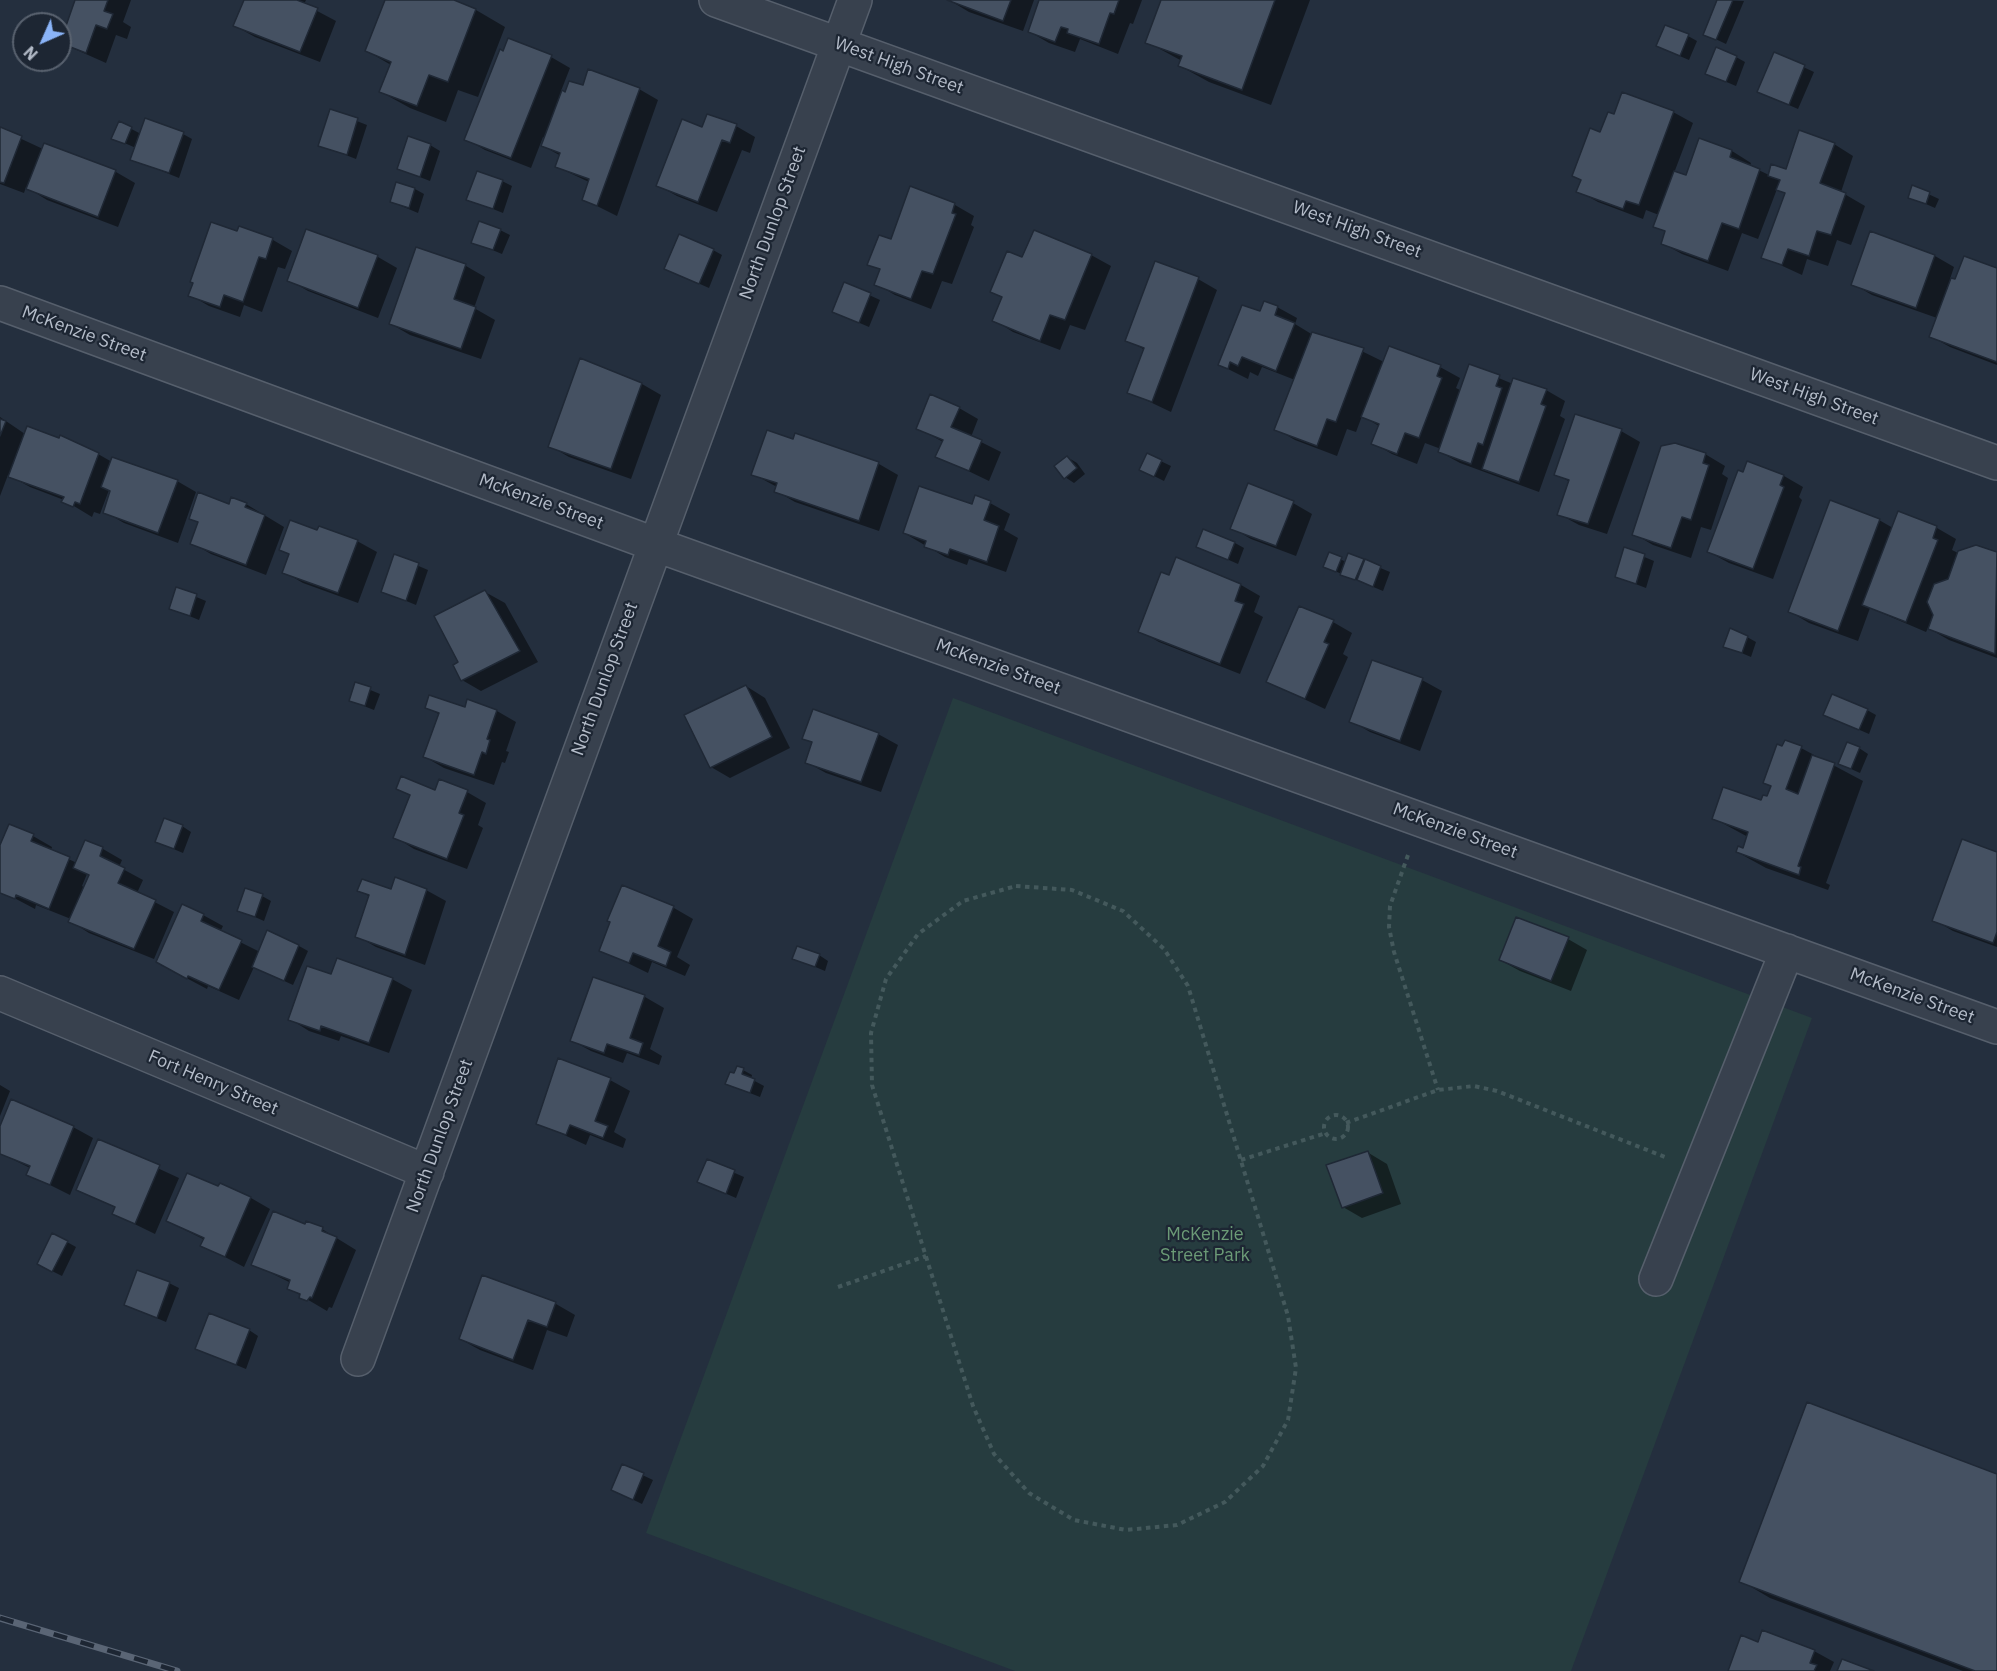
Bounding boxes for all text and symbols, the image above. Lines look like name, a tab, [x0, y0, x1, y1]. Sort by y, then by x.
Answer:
north arrow	[12, 12, 72, 72]
street label: West High Street	[832, 33, 966, 99]
text: N	[20, 42, 42, 64]
street label: North Dunlop Street	[735, 143, 811, 303]
street label: West High Street	[1290, 197, 1424, 263]
street label: McKenzie Street	[19, 301, 149, 367]
street label: West High Street	[1747, 364, 1881, 430]
street label: McKenzie Street	[476, 469, 606, 535]
street label: North Dunlop Street	[567, 599, 643, 759]
street label: McKenzie Street	[933, 634, 1063, 700]
street label: McKenzie Street	[1390, 798, 1520, 864]
street label: McKenzie Street	[1847, 963, 1977, 1029]
street label: Fort Henry Street	[145, 1046, 281, 1120]
street label: North Dunlop Street	[402, 1056, 478, 1216]
park label: McKenzie Street Park	[1160, 1224, 1250, 1266]

